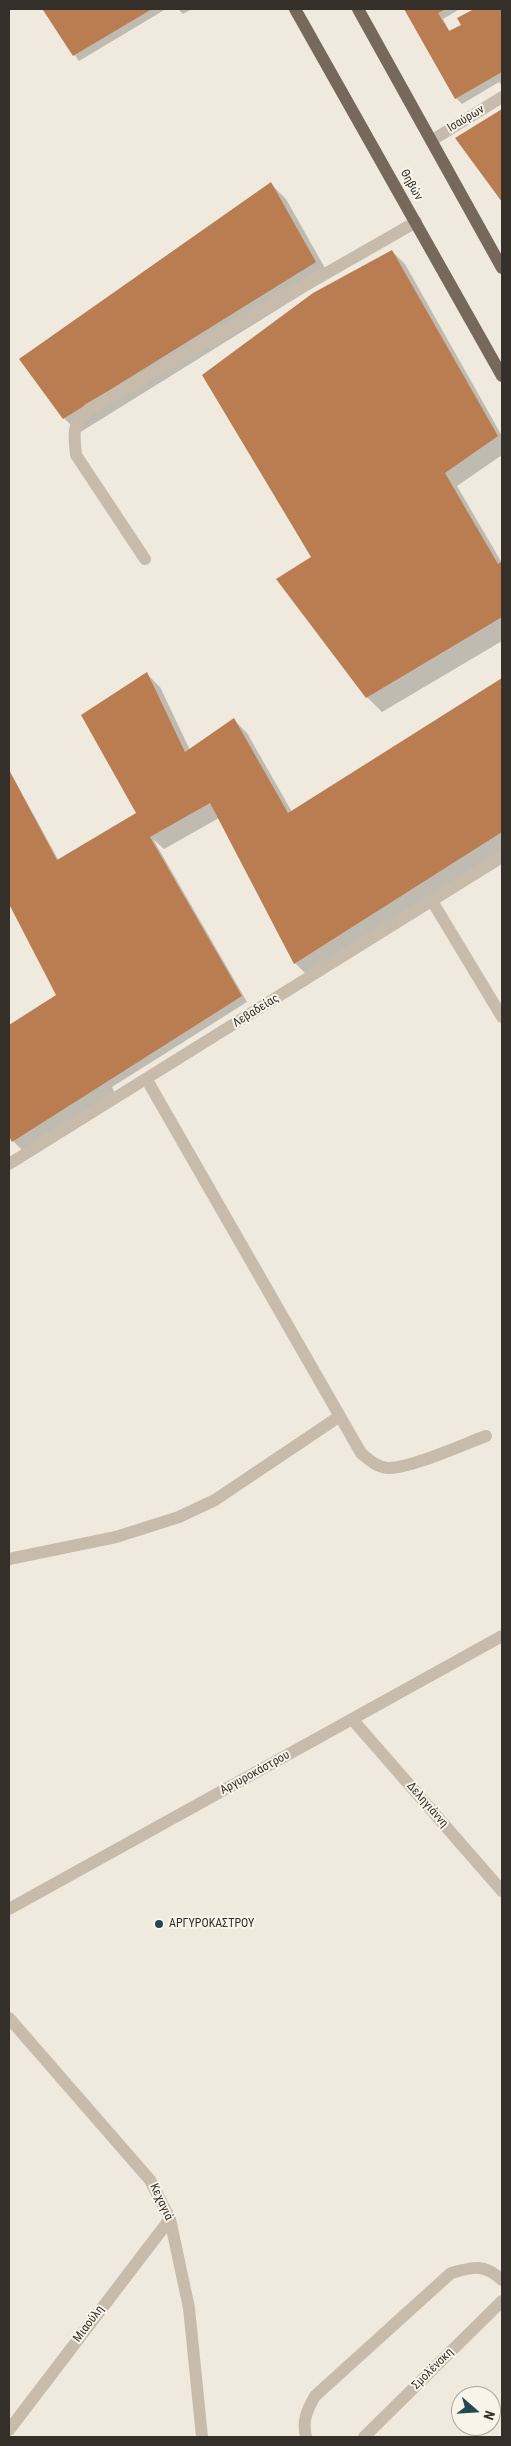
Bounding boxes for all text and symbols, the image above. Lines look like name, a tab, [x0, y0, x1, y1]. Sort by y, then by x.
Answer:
street label: Ισαύρων	[445, 102, 487, 136]
street label: Θηβών	[397, 167, 425, 203]
street label: Λεβαδείας	[230, 991, 282, 1031]
street label: Αργυροκάστρου	[218, 1748, 292, 1798]
street label: Δεληγιάννη	[403, 1779, 451, 1831]
place label: ΑΡΓΥΡΟΚΑΣΤΡΟΥ	[169, 1917, 254, 1931]
marker: ΑΡΓΥΡΟΚΑΣΤΡΟΥ	[153, 1918, 165, 1930]
street label: Κεχαγιά	[146, 2181, 176, 2223]
street label: Μιαούλη	[71, 2303, 107, 2345]
street label: Σμολένσκη	[409, 2345, 457, 2393]
north arrow	[451, 2386, 501, 2436]
text: N	[480, 2409, 498, 2422]

